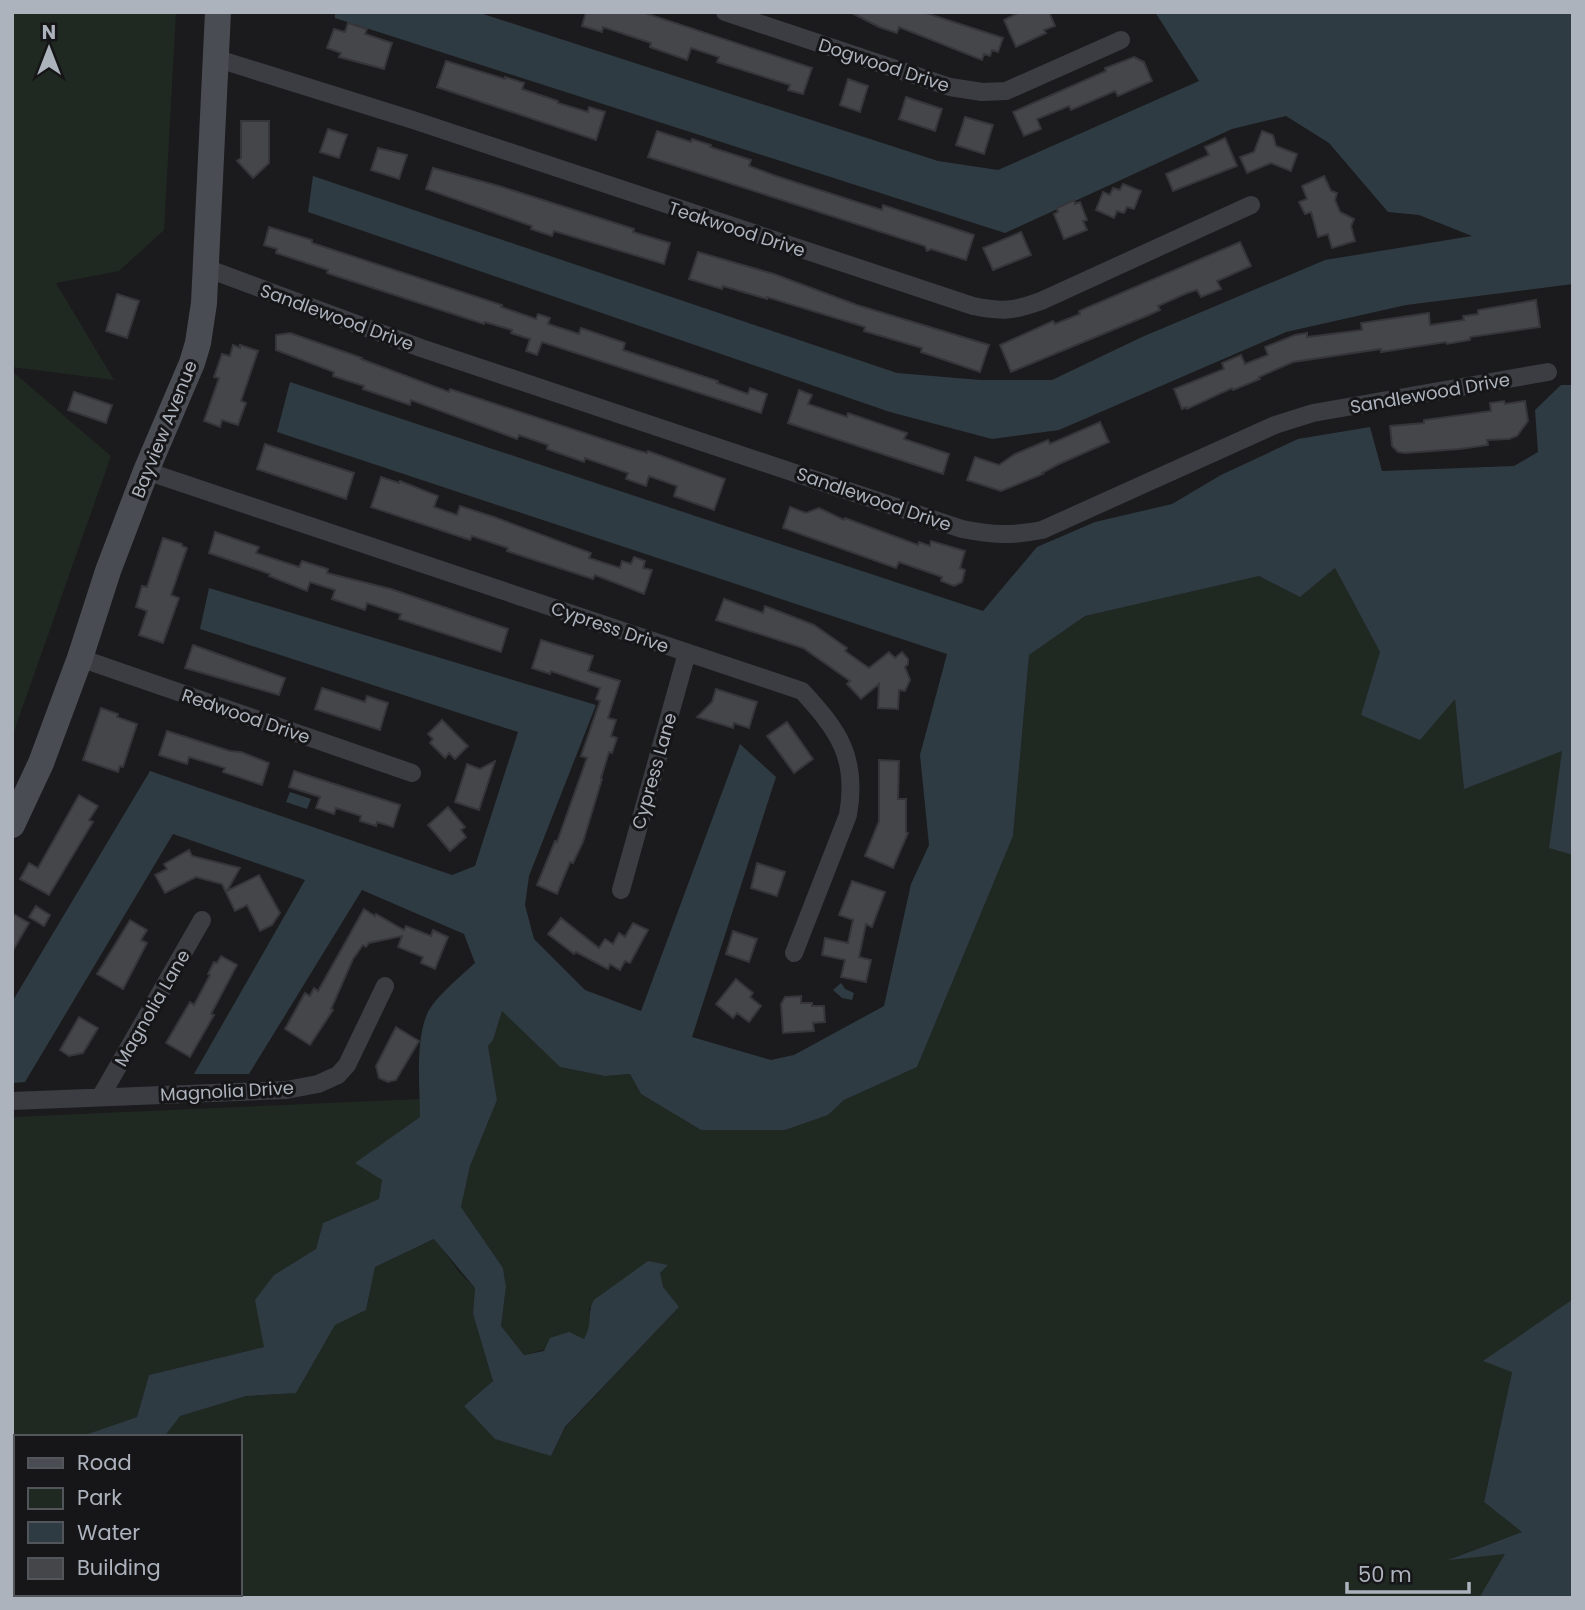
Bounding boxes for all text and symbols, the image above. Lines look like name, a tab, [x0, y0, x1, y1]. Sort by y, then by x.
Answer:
north arrow	[14, 14, 84, 84]
text: N	[42, 19, 56, 46]
street label: Dogwood Drive	[815, 32, 953, 98]
street label: Teakwood Drive	[665, 195, 809, 263]
street label: Sandlewood Drive	[257, 278, 417, 356]
street label: Bayview Avenue	[125, 357, 203, 501]
street label: Sandlewood Drive	[1348, 367, 1512, 419]
street label: Sandlewood Drive	[793, 461, 955, 537]
street label: Cypress Drive	[548, 595, 672, 659]
street label: Redwood Drive	[178, 682, 314, 750]
street label: Cypress Lane	[625, 710, 683, 832]
street label: Magnolia Lane	[108, 945, 196, 1071]
street label: Magnolia Drive	[160, 1075, 294, 1107]
legend	[14, 1435, 242, 1596]
text: Road	[77, 1448, 132, 1477]
text: Park	[77, 1483, 122, 1512]
text: Water	[77, 1518, 140, 1547]
scale bar	[1347, 1550, 1470, 1594]
text: Building	[77, 1553, 161, 1582]
text: 50 m	[1358, 1560, 1412, 1589]

